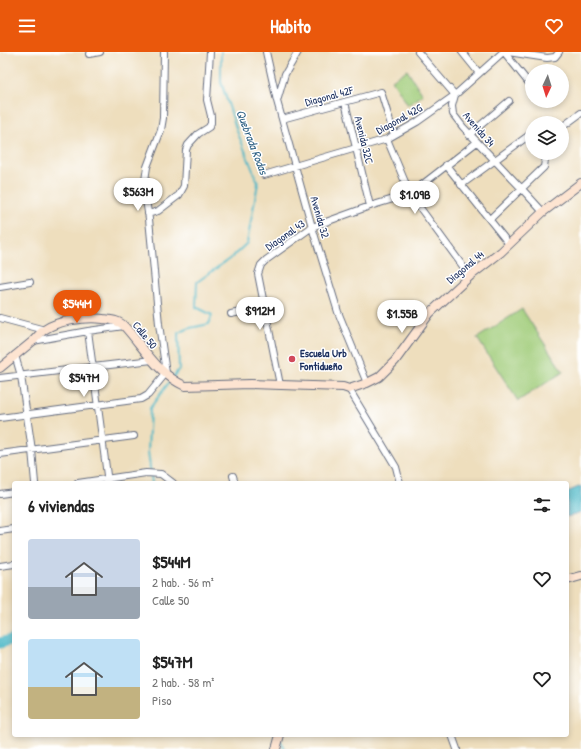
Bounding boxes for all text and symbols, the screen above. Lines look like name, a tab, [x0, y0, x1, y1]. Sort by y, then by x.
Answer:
text: Habito	[270, 14, 311, 39]
icon: menu	[16, 15, 38, 37]
icon: heart	[543, 15, 565, 37]
north arrow	[525, 64, 569, 108]
map controls	[525, 64, 569, 160]
street label: Diagonal 42F	[303, 83, 356, 109]
street label: Diagonal 42G	[373, 100, 425, 137]
water label: Quebrada Rodas	[232, 107, 273, 178]
street label: Avenida 34	[460, 109, 498, 149]
street label: Avenida 32C	[351, 115, 377, 165]
button: layers	[525, 116, 569, 160]
pin: $563M	[110, 178, 166, 212]
pin: $1.09B	[382, 181, 448, 215]
text: $563M	[123, 182, 153, 200]
text: $1.09B	[399, 185, 431, 203]
street label: Avenida 32	[307, 195, 333, 239]
street label: Diagonal 43	[263, 216, 308, 254]
street label: Diagonal 44	[444, 247, 486, 287]
pin: $544M	[49, 290, 105, 324]
text: $544M	[62, 294, 92, 312]
pin: $912M	[232, 297, 288, 331]
pin: $1.55B	[369, 300, 435, 334]
text: $912M	[245, 301, 275, 319]
text: $1.55B	[386, 304, 418, 322]
street label: Calle 50	[130, 318, 160, 352]
place label: Escuela Urb Fontidueño	[299, 346, 347, 373]
marker: Escuela Urb Fontidueño	[287, 354, 297, 364]
pin: $547M	[56, 364, 112, 398]
text: $547M	[68, 368, 100, 386]
text: 6 viviendas	[28, 494, 94, 517]
icon: filters	[531, 494, 553, 516]
text: $544M	[152, 550, 191, 573]
icon: home	[60, 555, 108, 603]
icon: heart	[531, 568, 553, 590]
text: 2 hab. · 56 m²	[152, 573, 214, 591]
text: Calle 50	[152, 591, 189, 609]
text: $547M	[152, 650, 193, 673]
icon: home	[60, 655, 108, 703]
icon: heart	[531, 668, 553, 690]
text: 2 hab. · 58 m²	[152, 673, 214, 691]
text: Piso	[152, 691, 171, 709]

